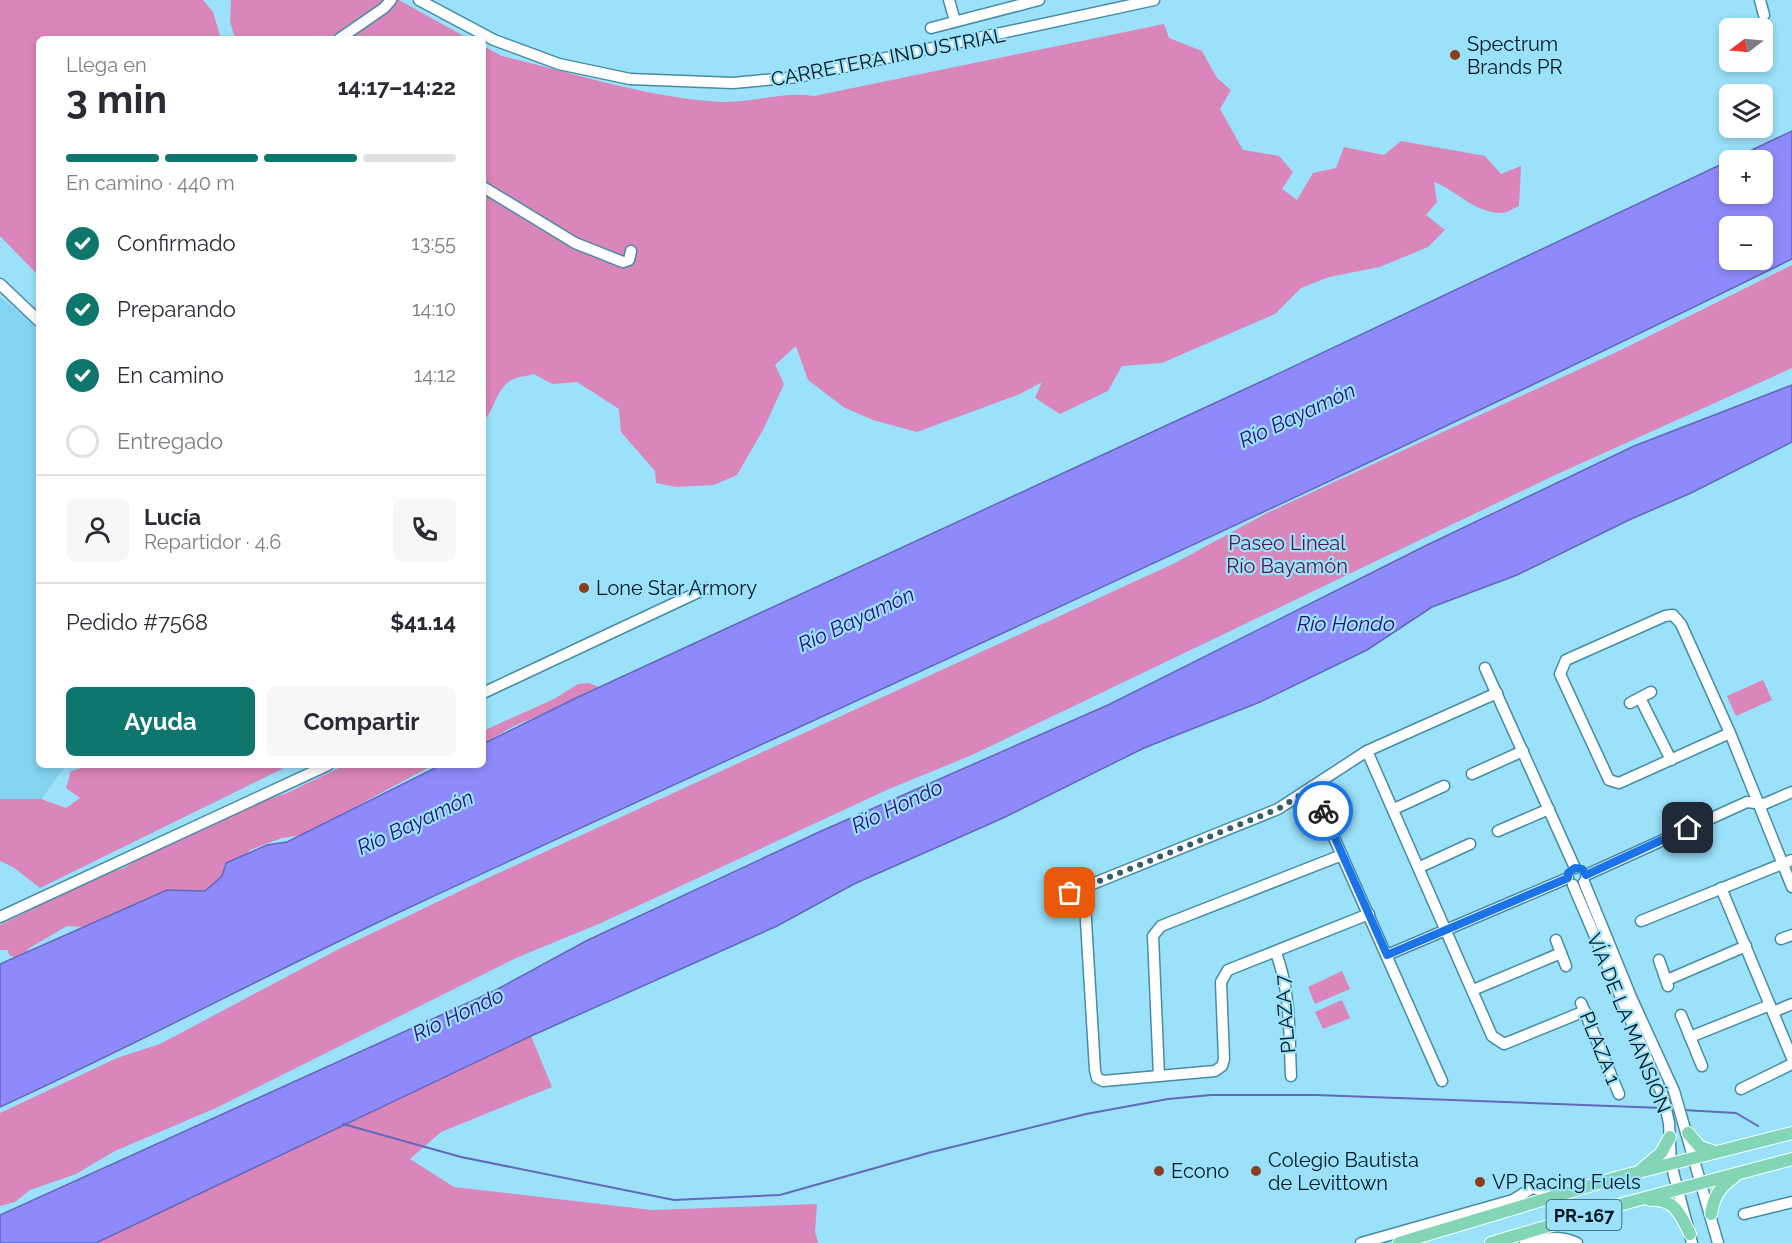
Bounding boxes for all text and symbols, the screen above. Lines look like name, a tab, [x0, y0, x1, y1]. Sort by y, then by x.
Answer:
north arrow	[1719, 18, 1773, 72]
map controls	[1719, 18, 1773, 270]
street label: CARRETERA INDUSTRIAL	[769, 22, 1007, 91]
place label: Spectrum Brands PR	[1467, 32, 1563, 79]
marker: Spectrum Brands PR	[1448, 48, 1462, 62]
text: Llega en	[66, 53, 147, 77]
text: 14:17–14:22	[337, 74, 456, 100]
text: 3 min	[66, 76, 167, 122]
button: layers	[1719, 84, 1773, 138]
button: +	[1719, 150, 1773, 204]
text: En camino · 440 m	[66, 171, 235, 195]
button: −	[1719, 216, 1773, 270]
icon: check	[66, 227, 99, 260]
text: Confirmado	[117, 230, 236, 256]
text: 13:55	[411, 231, 456, 255]
icon: check	[66, 293, 99, 326]
text: Preparando	[117, 296, 236, 322]
text: 14:10	[412, 297, 456, 321]
icon: check	[66, 359, 99, 392]
text: En camino	[117, 362, 224, 388]
text: 14:12	[414, 363, 456, 387]
water label: Río Bayamón	[1235, 377, 1359, 453]
text: Entregado	[117, 428, 223, 454]
button: person	[66, 498, 129, 561]
button: phone	[393, 498, 456, 561]
text: Lucía	[144, 504, 201, 530]
text: Repartidor · 4.6	[144, 530, 281, 554]
park label: Paseo Lineal Río Bayamón	[1226, 531, 1348, 578]
place label: Lone Star Armory	[596, 576, 757, 600]
marker: Lone Star Armory	[577, 581, 591, 595]
water label: Río Bayamón	[794, 581, 918, 657]
text: Pedido #7568	[66, 609, 208, 635]
text: $41.14	[390, 609, 456, 635]
water label: Río Hondo	[1297, 611, 1395, 636]
button: Ayuda	[66, 687, 255, 756]
button: Compartir	[267, 687, 456, 756]
water label: Río Hondo	[847, 774, 947, 838]
courier	[1293, 781, 1353, 841]
water label: Río Bayamón	[353, 784, 477, 860]
icon: bike	[1307, 795, 1340, 828]
pin	[1662, 802, 1713, 853]
icon: home	[1671, 811, 1704, 844]
pin	[1044, 867, 1095, 918]
icon: bag	[1053, 876, 1086, 909]
street label: VÍA DE LA MANSIÓN	[1582, 930, 1676, 1116]
street label: PLAZA 7	[1270, 973, 1300, 1054]
water label: Río Hondo	[408, 982, 508, 1046]
street label: PLAZA 1	[1574, 1008, 1626, 1088]
place label: Colegio Bautista de Levittown	[1268, 1148, 1419, 1195]
place label: Econo	[1171, 1159, 1229, 1183]
marker: Econo	[1152, 1164, 1166, 1178]
marker: Colegio Bautista de Levittown	[1249, 1164, 1263, 1178]
place label: VP Racing Fuels	[1492, 1170, 1641, 1194]
marker: VP Racing Fuels	[1473, 1175, 1487, 1189]
road number: PR-167	[1546, 1200, 1622, 1230]

